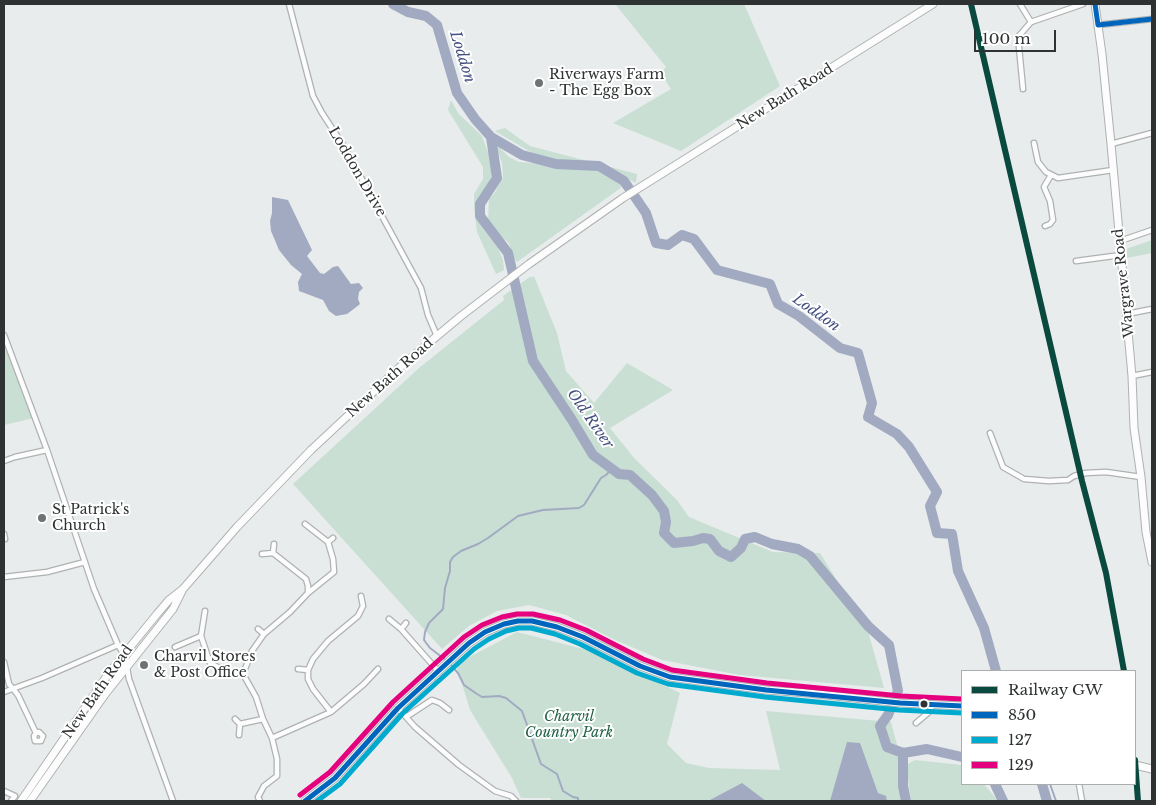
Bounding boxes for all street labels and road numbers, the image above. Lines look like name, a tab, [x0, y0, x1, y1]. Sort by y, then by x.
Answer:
street label: New Bath Road	[734, 61, 836, 133]
street label: Loddon Drive	[324, 124, 390, 220]
street label: Wargrave Road	[1110, 228, 1138, 338]
street label: New Bath Road	[343, 335, 437, 421]
street label: New Bath Road	[59, 642, 137, 742]

